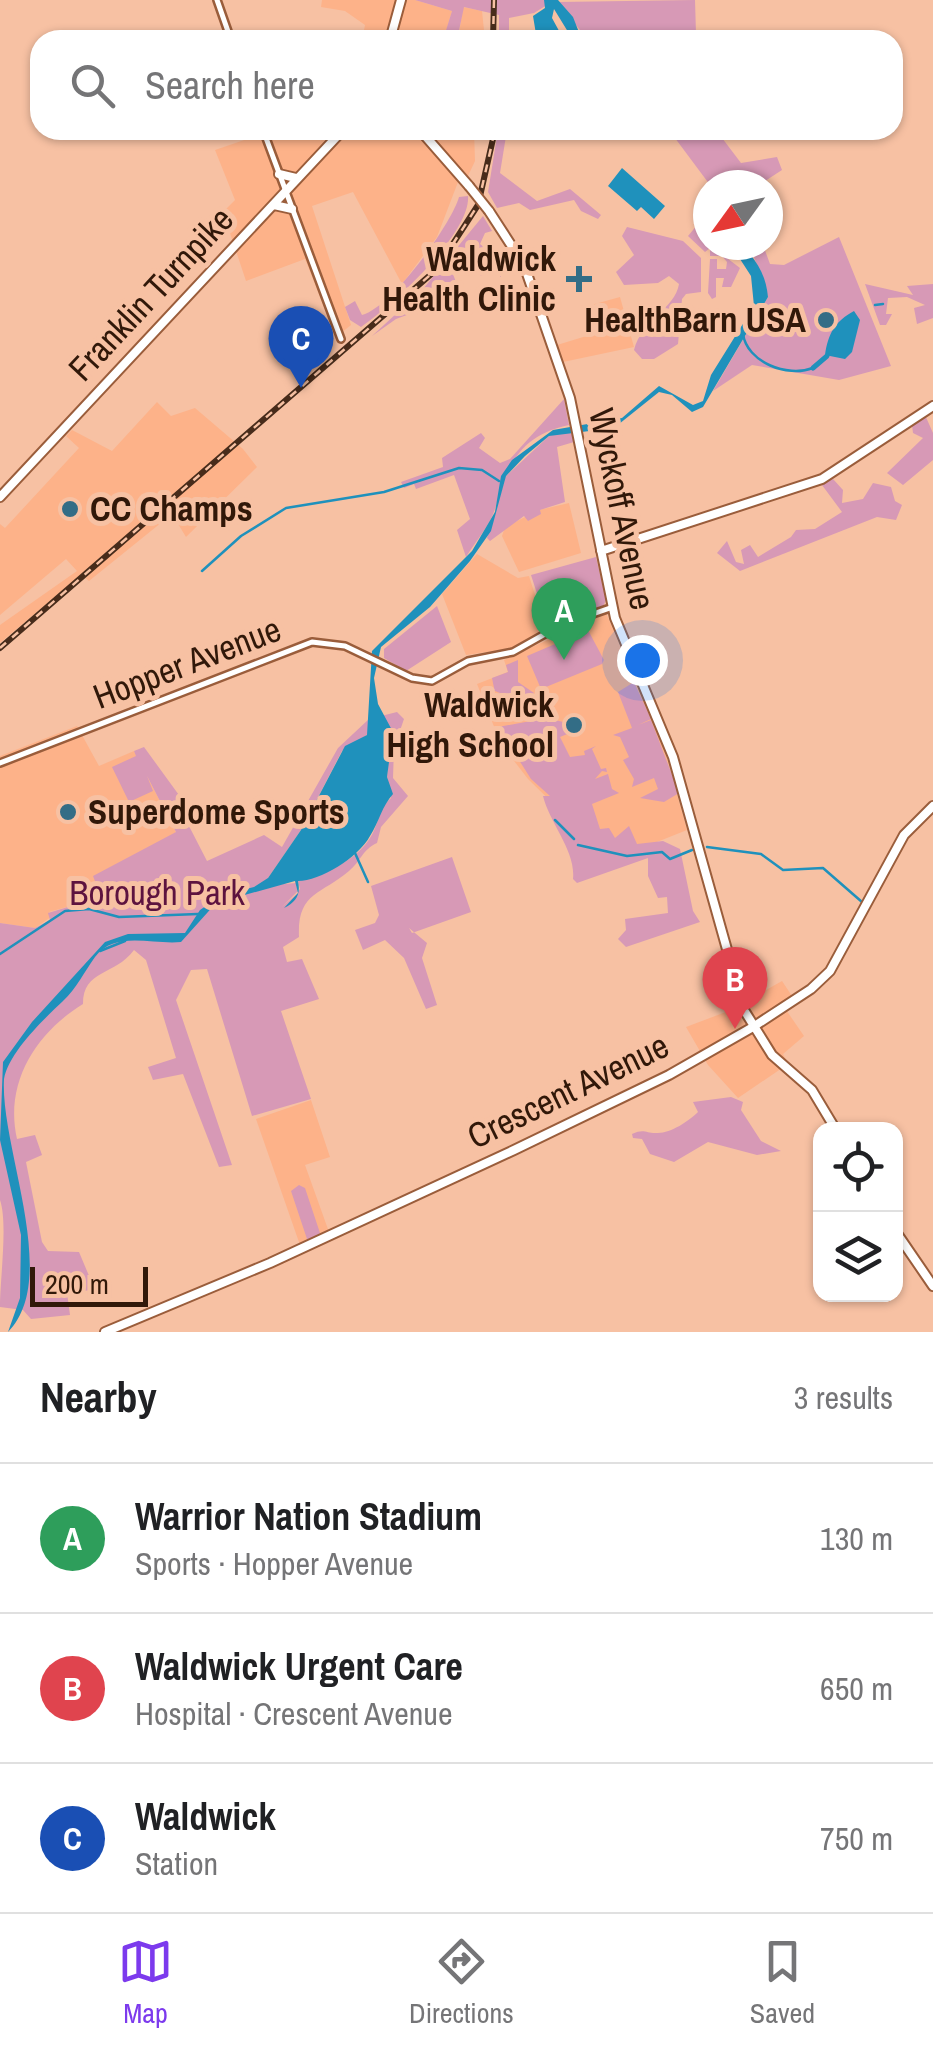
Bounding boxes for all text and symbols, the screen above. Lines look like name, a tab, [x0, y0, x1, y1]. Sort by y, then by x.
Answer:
search box	[30, 30, 903, 140]
icon: search	[65, 58, 120, 113]
text: Search here	[145, 60, 315, 111]
north arrow	[693, 170, 783, 260]
street label: Franklin Turnpike	[58, 196, 244, 391]
place label: Waldwick Health Clinic	[382, 235, 556, 322]
marker: Waldwick Health Clinic	[566, 266, 592, 292]
place label: HealthBarn USA	[584, 296, 806, 343]
pin: C	[268, 306, 334, 388]
marker: HealthBarn USA	[815, 309, 837, 331]
street label: Wyckoff Avenue	[578, 404, 667, 614]
place label: CC Champs	[90, 485, 253, 532]
marker: CC Champs	[59, 498, 81, 520]
pin: A	[532, 578, 596, 660]
street label: Hopper Avenue	[86, 605, 287, 720]
your location	[617, 635, 668, 686]
place label: Waldwick High School	[387, 681, 554, 768]
marker: Waldwick High School	[563, 714, 585, 736]
place label: Superdome Sports	[88, 788, 345, 835]
marker: Superdome Sports	[57, 801, 79, 823]
park label: Borough Park	[69, 869, 245, 916]
pin: B	[702, 946, 768, 1029]
street label: Crescent Avenue	[459, 1022, 676, 1159]
map controls	[813, 1122, 903, 1302]
button: locate	[813, 1122, 903, 1212]
button: layers	[813, 1212, 903, 1302]
scale bar	[30, 1262, 148, 1306]
text: 200 m	[45, 1265, 109, 1303]
text: Nearby	[40, 1369, 157, 1425]
text: 3 results	[794, 1376, 893, 1419]
text: Warrior Nation Stadium	[135, 1491, 482, 1542]
text: A	[63, 1517, 82, 1560]
text: 130 m	[820, 1517, 893, 1560]
text: Sports · Hopper Avenue	[135, 1542, 413, 1585]
text: Waldwick Urgent Care	[135, 1641, 463, 1692]
text: B	[63, 1667, 82, 1710]
text: 650 m	[820, 1667, 893, 1710]
text: Hospital · Crescent Avenue	[135, 1692, 453, 1735]
text: Waldwick	[135, 1791, 276, 1842]
text: C	[63, 1817, 82, 1860]
text: 750 m	[820, 1817, 893, 1860]
text: Station	[135, 1842, 218, 1885]
tab: Map	[118, 1934, 173, 2032]
tab: Directions	[409, 1934, 514, 2032]
tab: Saved	[750, 1934, 815, 2032]

